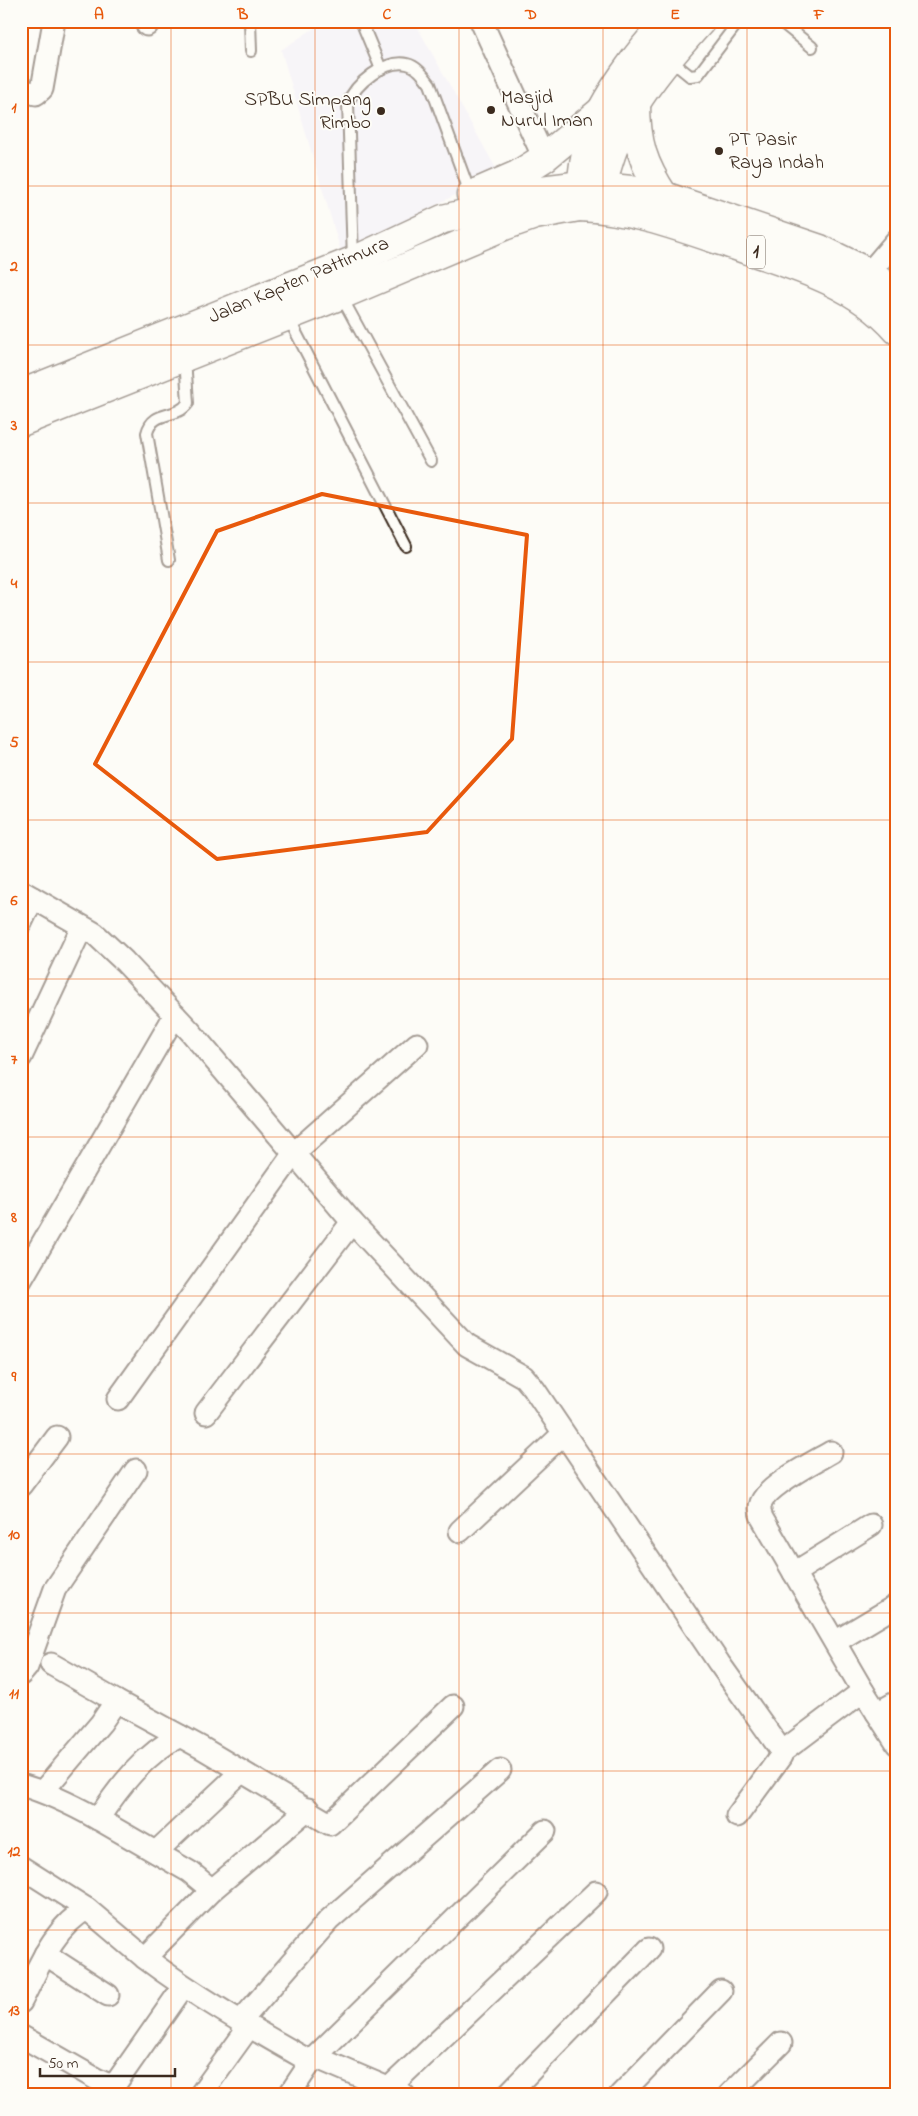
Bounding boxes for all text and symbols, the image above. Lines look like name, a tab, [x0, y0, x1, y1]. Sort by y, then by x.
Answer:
text: A	[94, 3, 104, 27]
text: B	[237, 3, 249, 27]
text: C	[383, 3, 392, 27]
text: D	[524, 3, 537, 27]
text: E	[670, 3, 680, 27]
text: F	[813, 3, 825, 27]
place label: Masjid Nurul Iman	[501, 84, 593, 136]
place label: SPBU Simpang Rimbo	[244, 86, 371, 138]
text: 1	[11, 96, 17, 120]
marker: Masjid Nurul Iman	[485, 104, 497, 116]
marker: SPBU Simpang Rimbo	[375, 105, 387, 117]
place label: PT Pasir Raya Indah	[729, 126, 824, 178]
marker: PT Pasir Raya Indah	[713, 145, 725, 157]
street label: Jalan Kapten Pattimura	[204, 230, 394, 332]
road number: 1	[747, 236, 765, 268]
text: 2	[9, 255, 18, 279]
text: 3	[10, 414, 18, 438]
text: 4	[10, 572, 18, 596]
text: 5	[9, 731, 19, 755]
text: 6	[9, 889, 18, 913]
text: 7	[11, 1048, 18, 1072]
text: 8	[10, 1206, 17, 1230]
text: 9	[11, 1365, 17, 1389]
text: 10	[8, 1523, 20, 1547]
text: 11	[9, 1682, 20, 1706]
text: 12	[7, 1840, 21, 1864]
text: 13	[8, 1999, 20, 2023]
scale bar	[40, 2046, 175, 2078]
text: 50 m	[48, 2053, 79, 2075]

